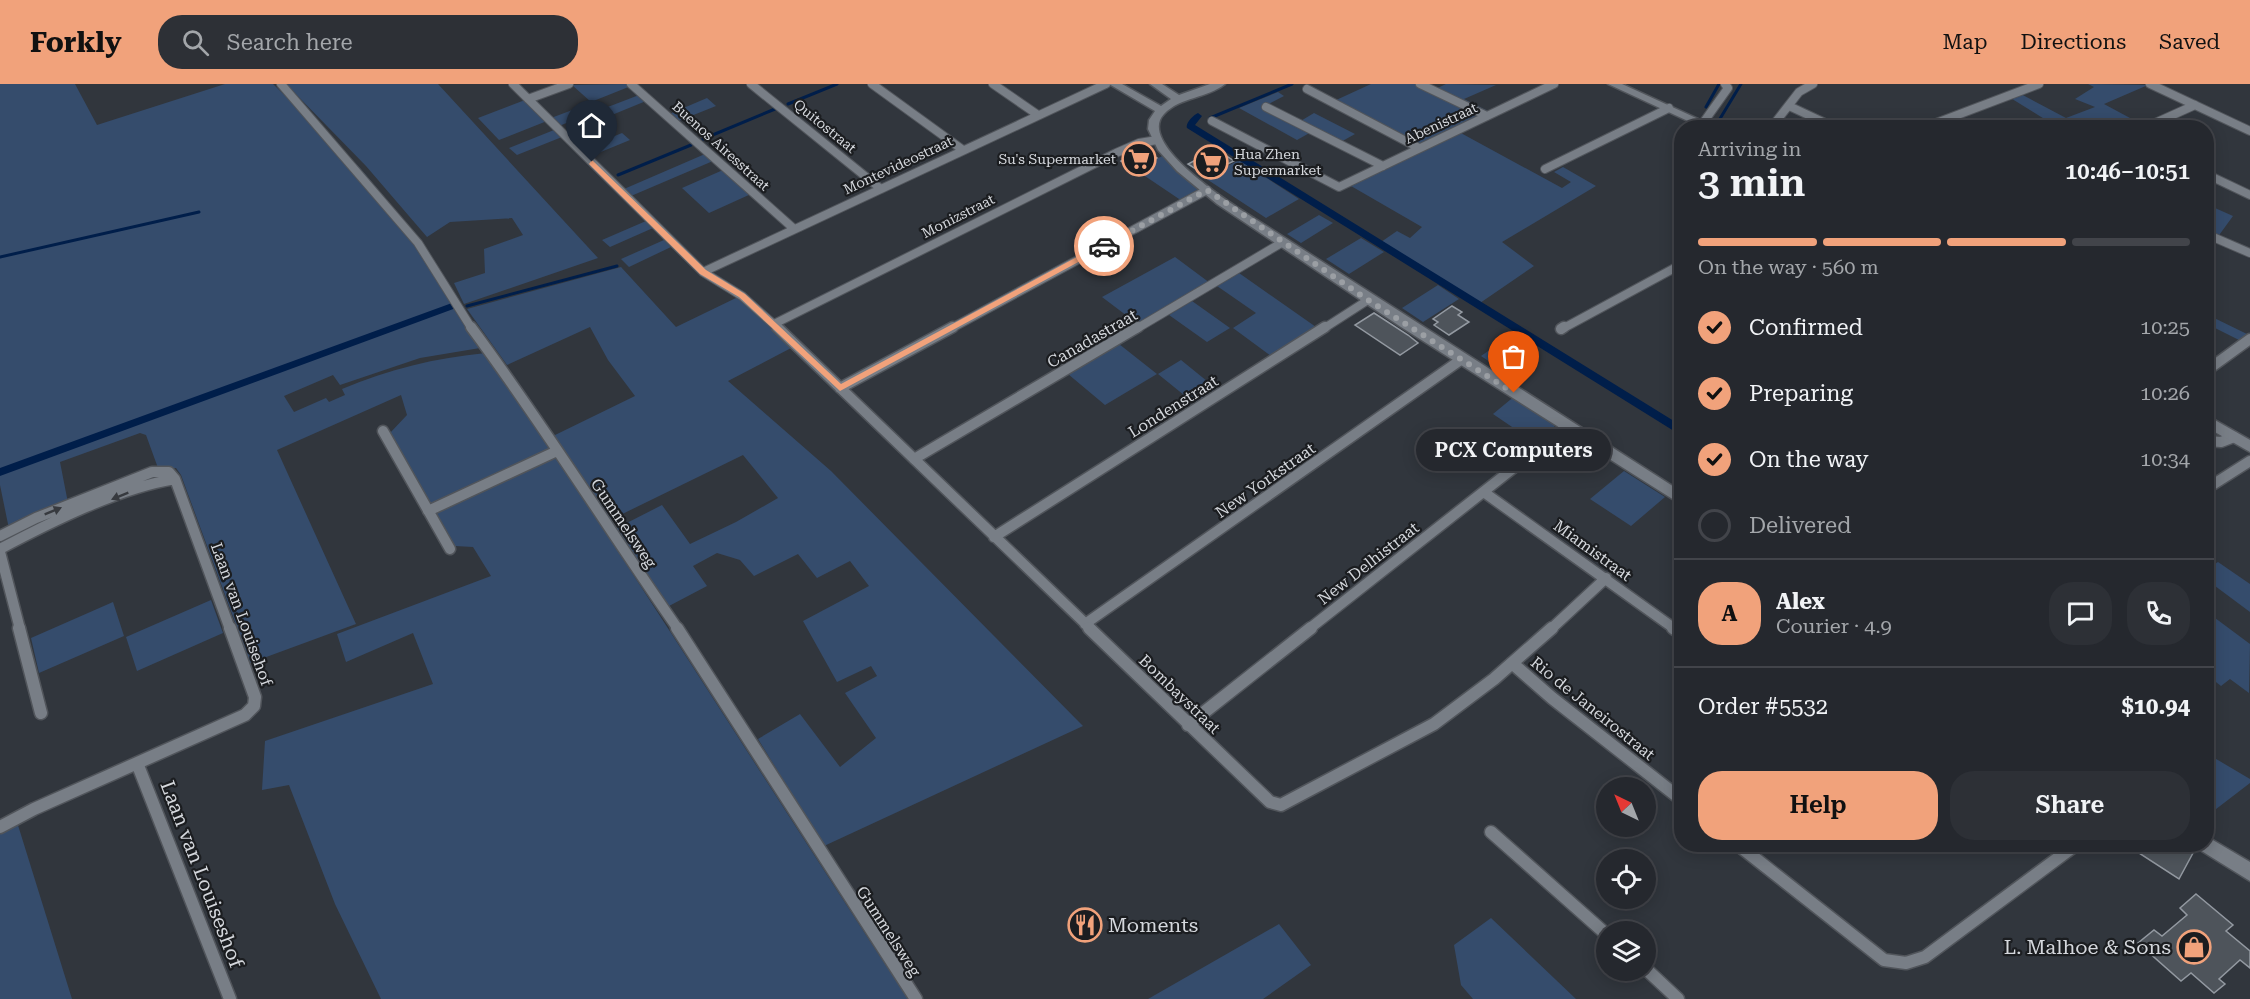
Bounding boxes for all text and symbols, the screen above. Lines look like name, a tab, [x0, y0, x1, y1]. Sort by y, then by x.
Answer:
search box	[158, 15, 578, 69]
text: Forkly	[30, 26, 122, 59]
icon: search	[179, 26, 212, 59]
text: Search here	[227, 30, 353, 55]
text: Map	[1943, 30, 1987, 54]
text: Directions	[2020, 30, 2126, 54]
text: Saved	[2159, 30, 2220, 54]
street label: Quitostraat	[791, 96, 859, 156]
street label: Buenos Airesstraat	[669, 98, 773, 194]
street label: Abenistraat	[1402, 99, 1480, 147]
pin	[566, 100, 617, 162]
icon: home	[575, 109, 608, 142]
street label: Montevideostraat	[841, 133, 955, 197]
text: Arriving in	[1698, 137, 1801, 161]
supermarket icon: Su's Supermarket	[1121, 141, 1157, 177]
supermarket icon: Hua Zhen Supermarket	[1193, 144, 1229, 180]
place label: Hua Zhen Supermarket	[1234, 146, 1322, 178]
place label: Su's Supermarket	[998, 151, 1116, 167]
text: 10:46–10:51	[2065, 159, 2190, 184]
text: 3 min	[1698, 160, 1805, 206]
street label: Monizstraat	[919, 191, 997, 241]
courier	[1074, 216, 1134, 276]
icon: car	[1088, 230, 1121, 263]
text: On the way · 560 m	[1698, 255, 1879, 279]
street label: Canadastraat	[1044, 305, 1141, 372]
icon: check	[1698, 311, 1731, 344]
text: Confirmed	[1749, 315, 1863, 340]
text: 10:25	[2140, 315, 2190, 339]
pin	[1488, 331, 1539, 393]
icon: bag	[1497, 340, 1530, 373]
street label: Londenstraat	[1125, 371, 1222, 442]
icon: check	[1698, 377, 1731, 410]
text: Preparing	[1749, 381, 1853, 406]
text: 10:26	[2140, 381, 2190, 405]
callout: PCX Computers	[1416, 429, 1612, 471]
text: PCX Computers	[1434, 438, 1593, 462]
street label: New Yorkstraat	[1212, 439, 1319, 522]
icon: check	[1698, 443, 1731, 476]
text: On the way	[1749, 447, 1869, 472]
text: 10:34	[2140, 447, 2190, 471]
street label: Gummelsweg	[587, 475, 661, 572]
one-way arrow	[110, 491, 128, 501]
one-way arrow	[44, 506, 62, 516]
text: Delivered	[1749, 513, 1851, 538]
street label: Miamistraat	[1550, 516, 1635, 585]
street label: New Delhistraat	[1314, 518, 1423, 609]
street label: Laan van Louisehof	[207, 540, 277, 689]
button: chat	[2049, 582, 2112, 645]
button: phone	[2127, 582, 2190, 645]
text: Alex	[1776, 589, 1825, 614]
text: A	[1722, 601, 1737, 626]
text: Courier · 4.9	[1776, 614, 1892, 638]
street label: Bombaystraat	[1135, 651, 1224, 738]
street label: Rio de Janeirostraat	[1527, 653, 1658, 764]
text: Order #5532	[1698, 694, 1828, 719]
text: $10.94	[2121, 694, 2190, 719]
button: Help	[1698, 771, 1938, 840]
button: Share	[1950, 771, 2190, 840]
street label: Laan van Louiseshof	[155, 777, 249, 972]
north arrow	[1596, 777, 1656, 837]
map controls	[1596, 777, 1656, 981]
button: locate	[1596, 849, 1656, 909]
street label: Gummelsweg	[852, 883, 925, 981]
restaurant icon: Moments	[1067, 907, 1103, 943]
place label: Moments	[1108, 913, 1198, 937]
button: layers	[1596, 921, 1656, 981]
shop icon: L. Malhoe & Sons	[2176, 929, 2212, 965]
place label: L. Malhoe & Sons	[2004, 935, 2171, 959]

